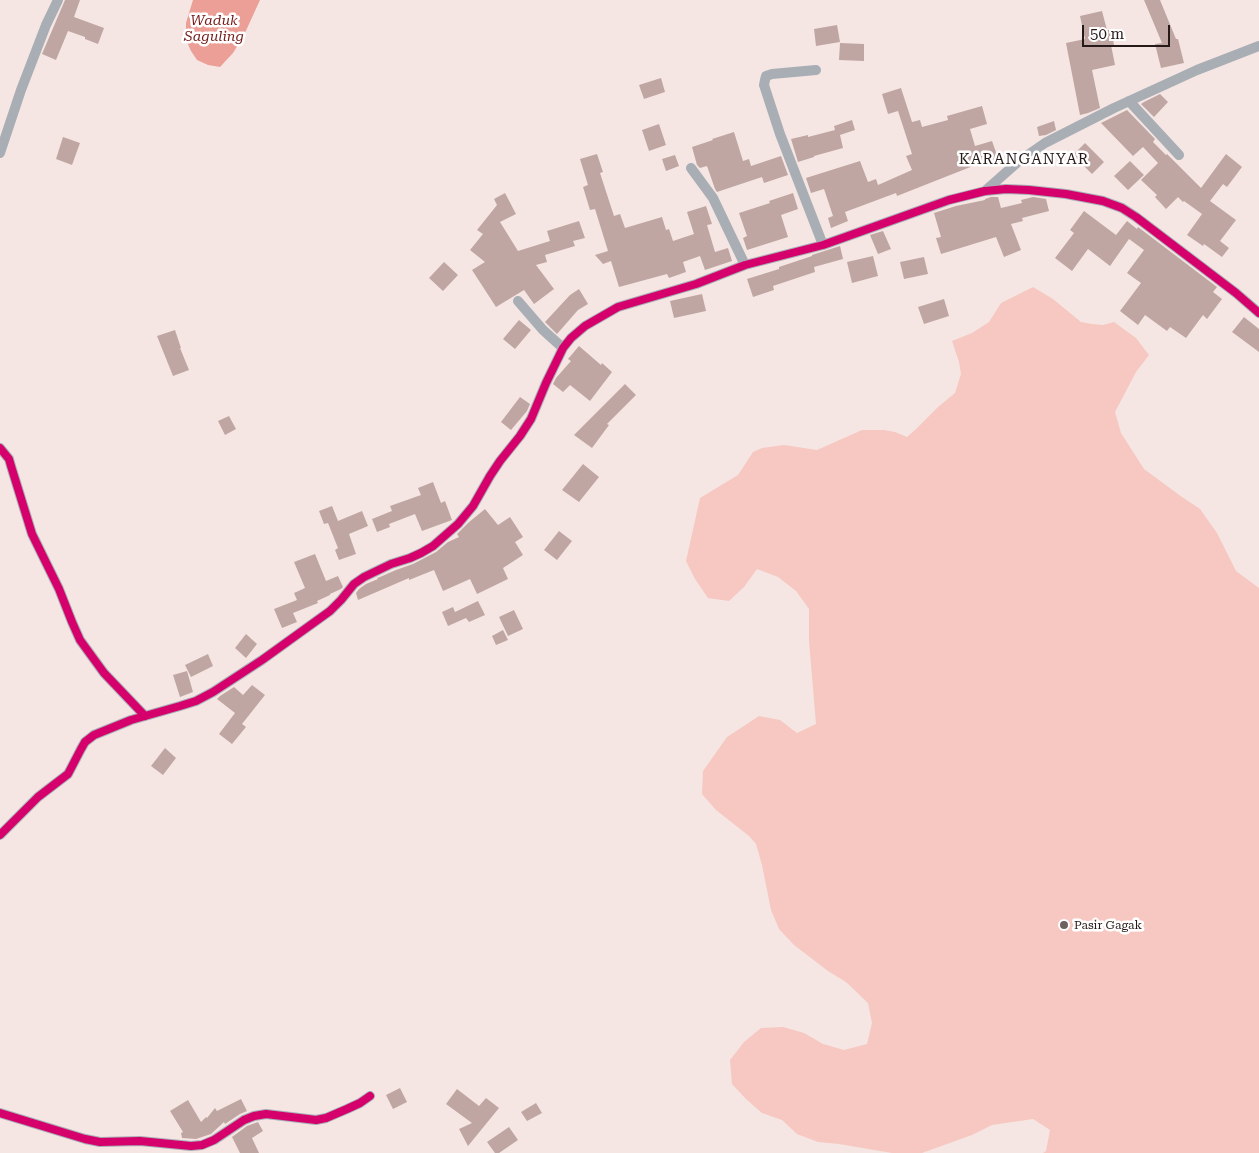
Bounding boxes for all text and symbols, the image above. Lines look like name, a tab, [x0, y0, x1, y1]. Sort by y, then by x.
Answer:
water label: Waduk Saguling	[184, 13, 244, 46]
scale bar	[1084, 15, 1172, 47]
text: 50 m	[1090, 25, 1124, 43]
district label: KARANGANYAR	[957, 151, 1091, 169]
place label: Pasir Gagak	[1074, 918, 1142, 932]
marker: Pasir Gagak	[1058, 919, 1070, 931]

